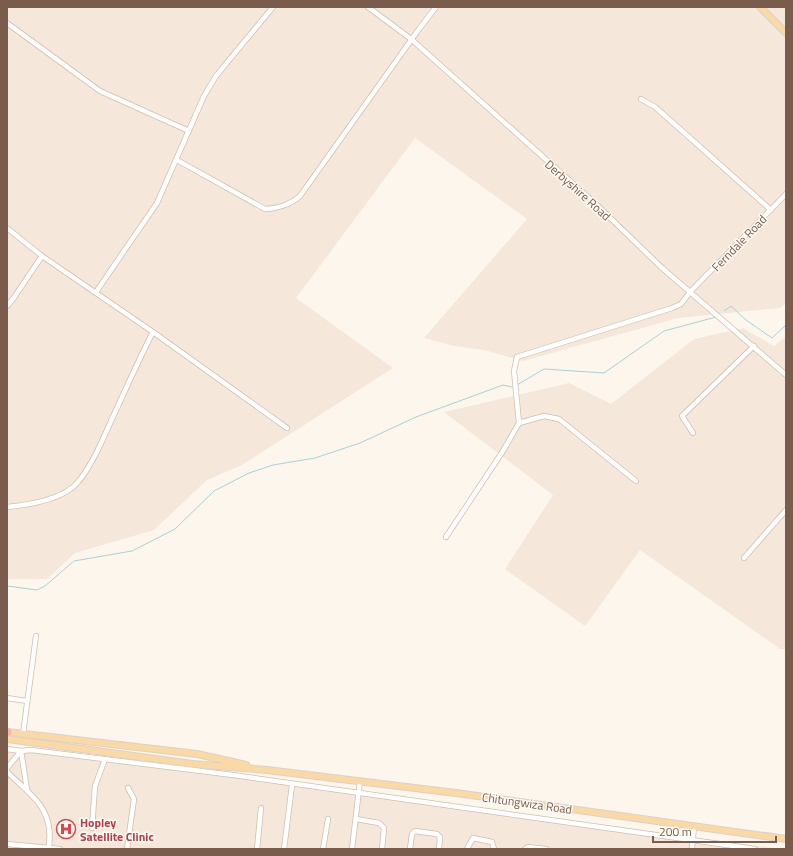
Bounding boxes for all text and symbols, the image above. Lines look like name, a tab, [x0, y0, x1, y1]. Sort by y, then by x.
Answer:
street label: Derbyshire Road	[541, 155, 615, 225]
street label: Ferndale Road	[707, 210, 771, 276]
street label: Chitungwiza Road	[481, 787, 573, 819]
place label: Hopley Satellite Clinic	[80, 813, 154, 846]
hospital icon: Hopley Satellite Clinic	[55, 818, 77, 840]
scale bar	[653, 818, 776, 844]
text: 200 m	[659, 822, 692, 841]

